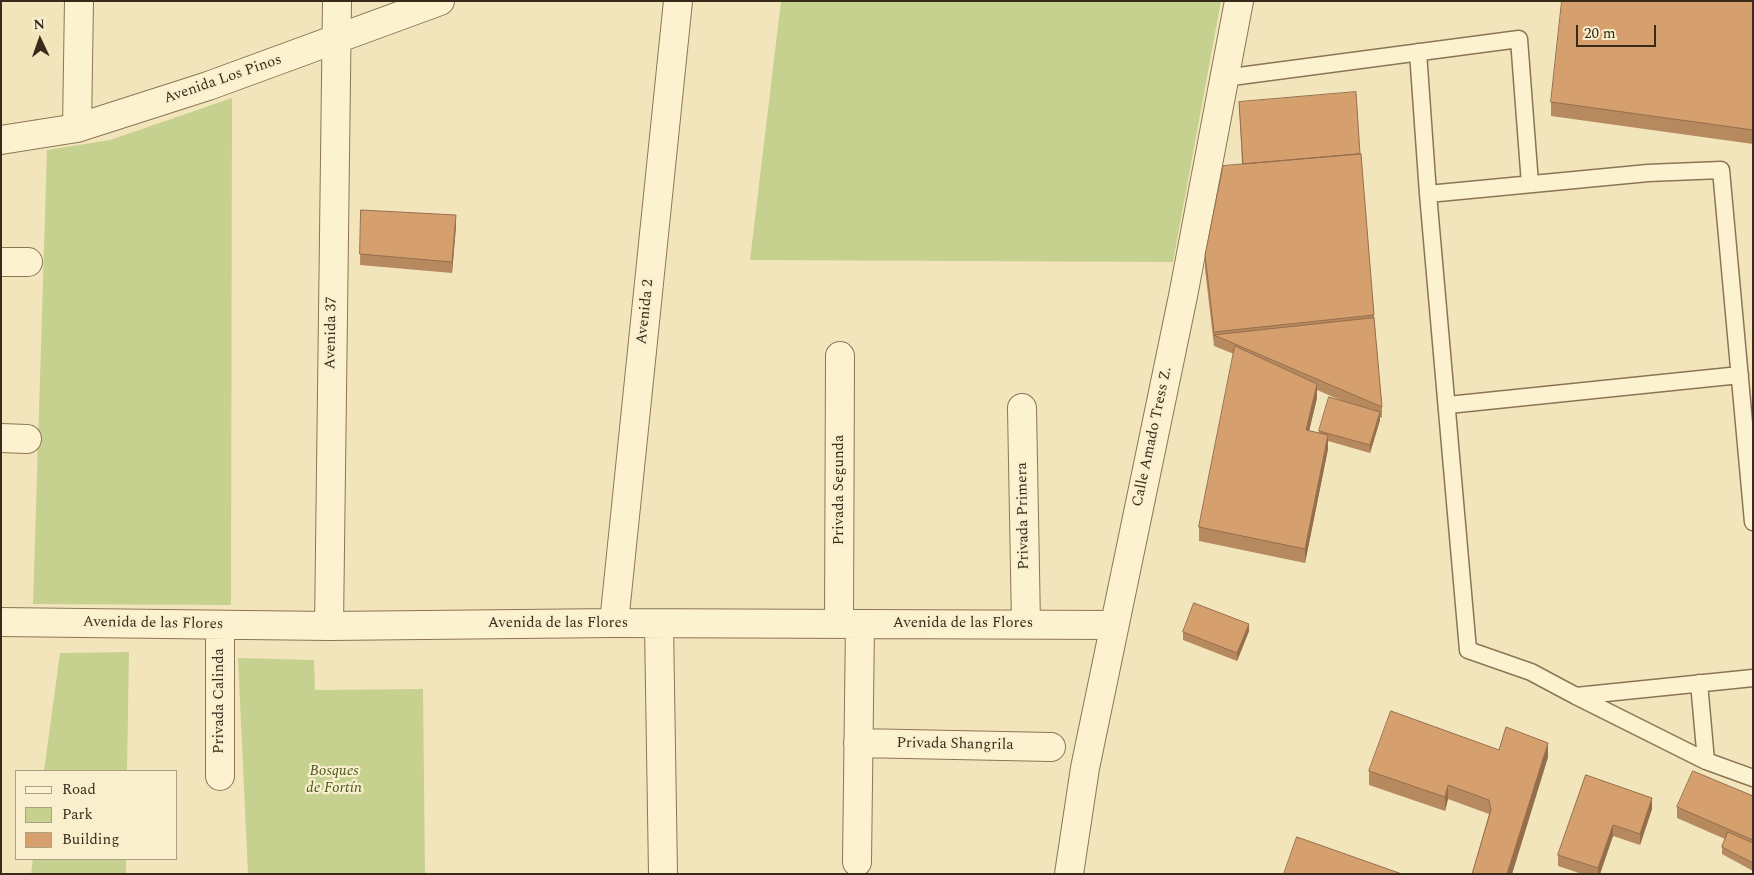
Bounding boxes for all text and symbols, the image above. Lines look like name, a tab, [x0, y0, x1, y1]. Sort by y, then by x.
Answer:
text: N	[33, 14, 45, 35]
north arrow	[15, 15, 65, 65]
scale bar	[1579, 15, 1659, 47]
text: 20 m	[1584, 22, 1616, 45]
street label: Avenida Los Pinos	[162, 51, 284, 109]
street label: Avenida 2	[634, 279, 658, 345]
street label: Avenida 37	[322, 296, 342, 370]
street label: Calle Amado Tress Z.	[1129, 365, 1177, 509]
street label: Privada Segunda	[831, 435, 849, 545]
street label: Privada Primera	[1014, 462, 1034, 570]
street label: Avenida de las Flores	[83, 614, 223, 634]
street label: Avenida de las Flores	[488, 615, 628, 633]
street label: Avenida de las Flores	[893, 615, 1033, 633]
street label: Privada Calinda	[211, 648, 229, 754]
street label: Privada Shangrila	[896, 735, 1014, 755]
park label: Bosques de Fortín	[306, 763, 362, 798]
legend	[15, 770, 178, 860]
text: Road	[62, 778, 96, 801]
text: Park	[62, 803, 93, 826]
text: Building	[62, 828, 119, 851]

